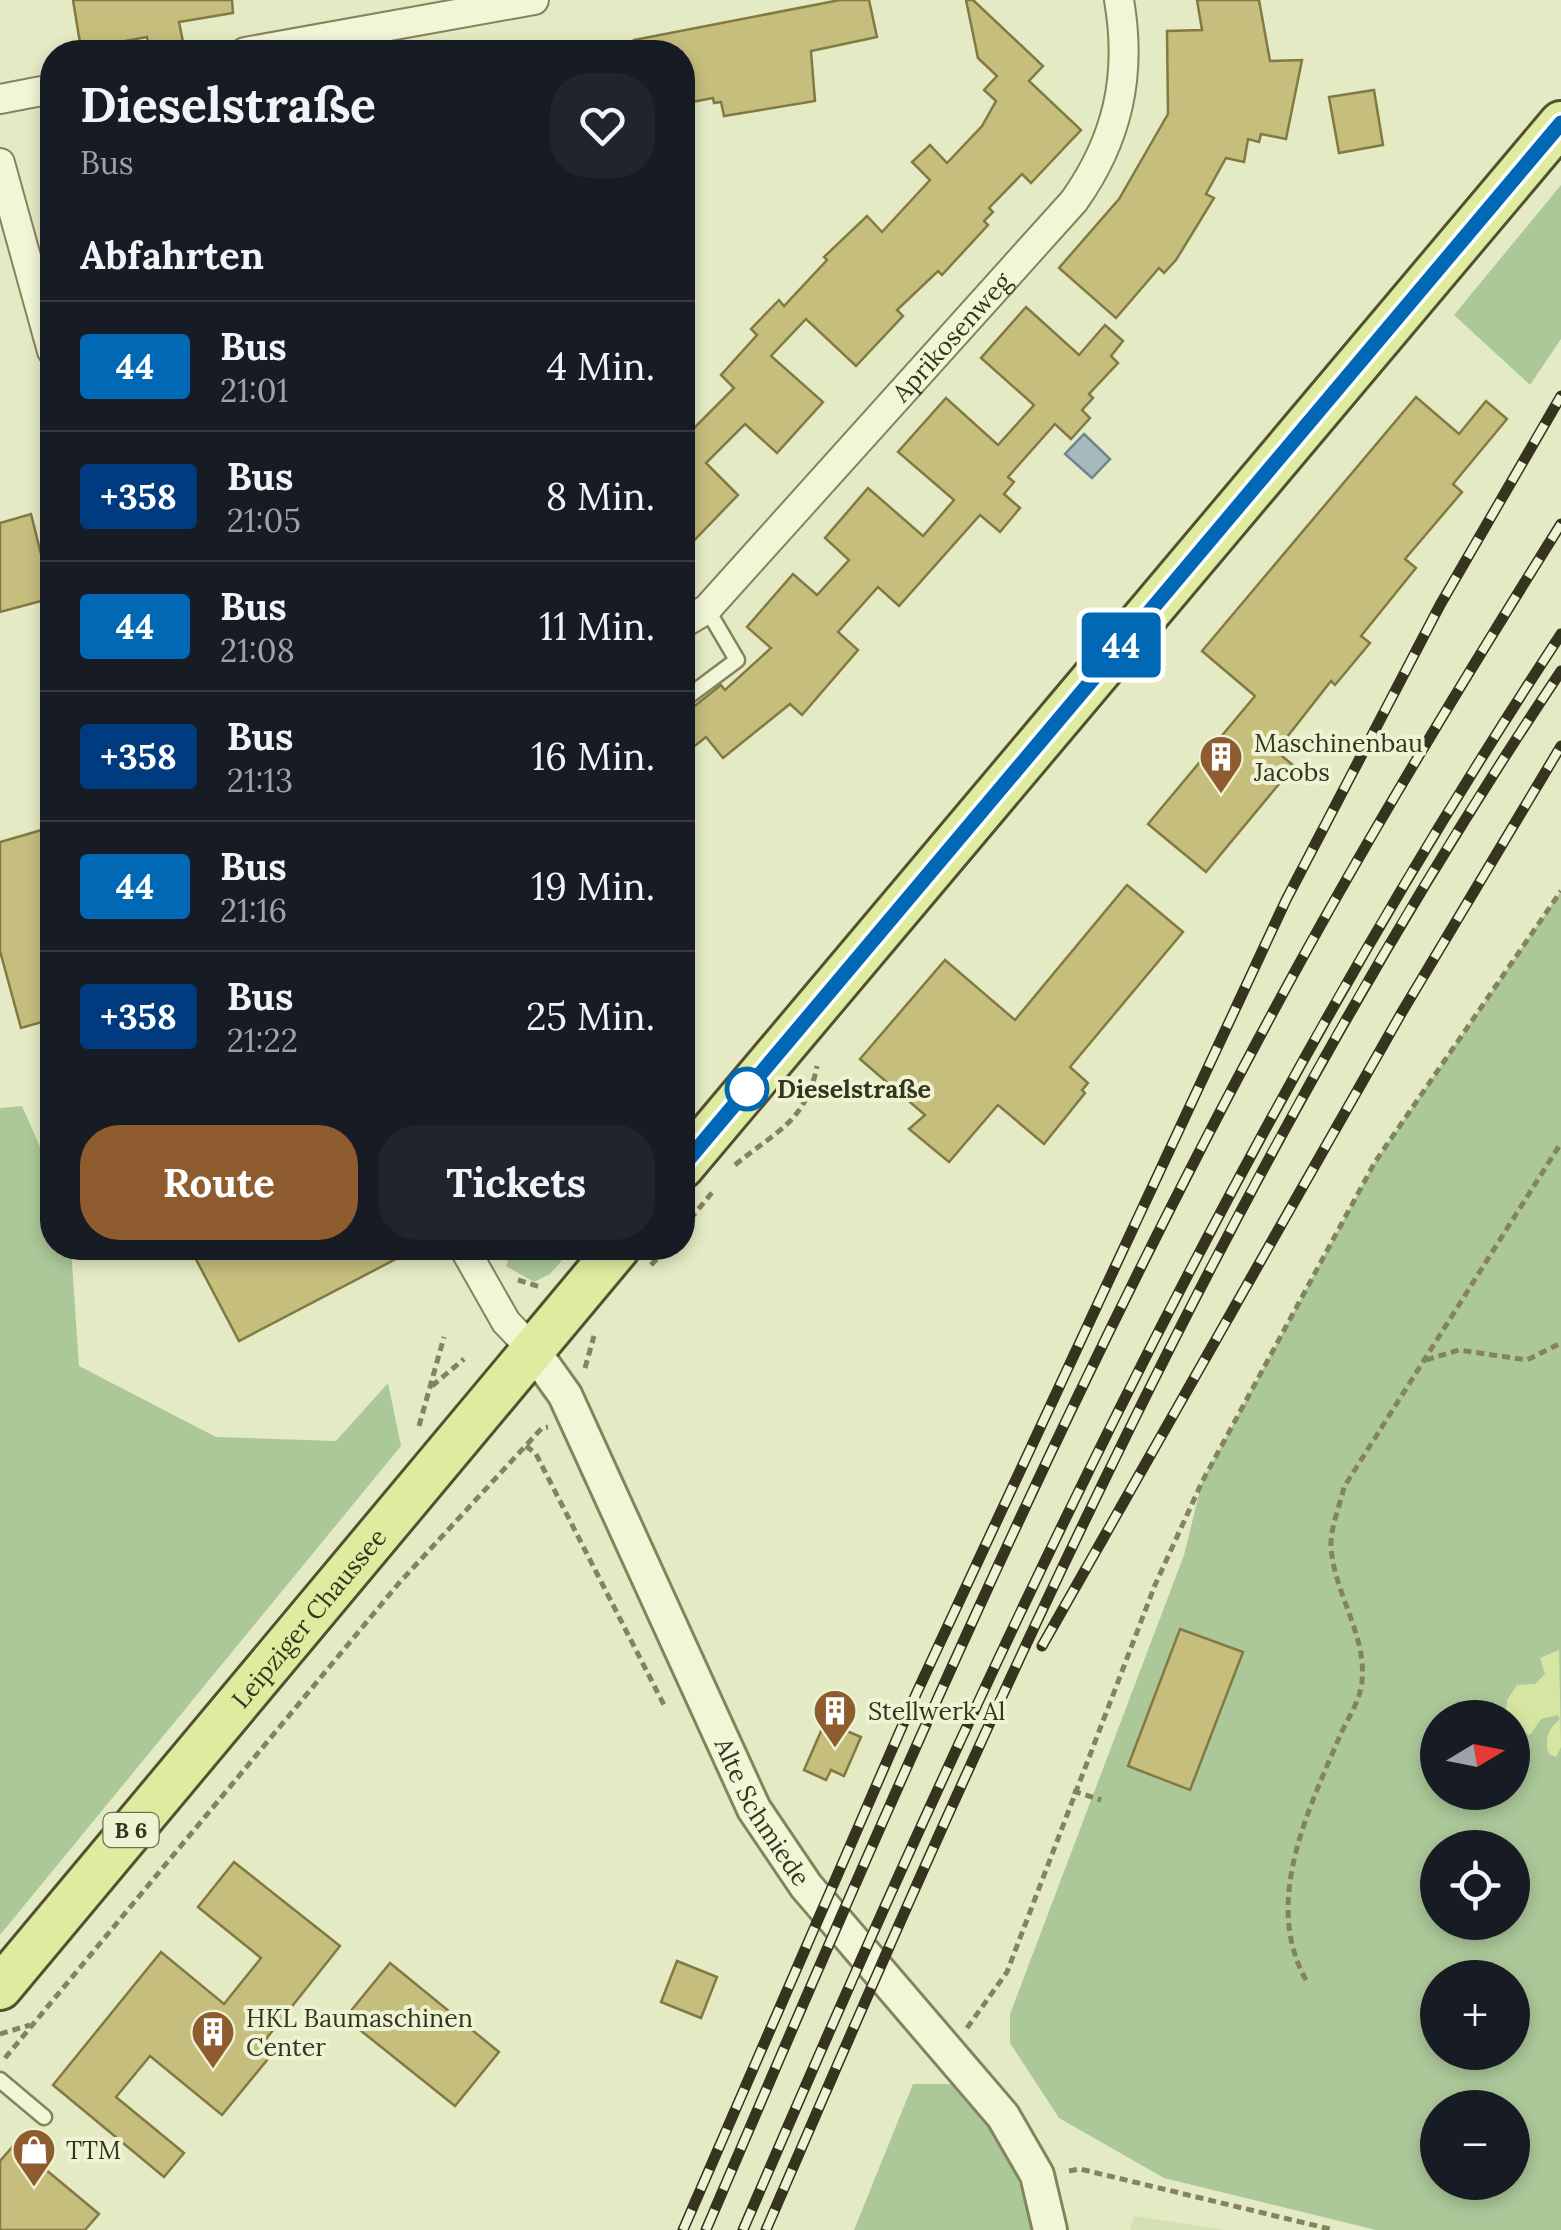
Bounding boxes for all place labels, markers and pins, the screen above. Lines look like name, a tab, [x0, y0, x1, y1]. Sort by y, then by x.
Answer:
place label: Maschinenbau Jacobs	[1253, 727, 1423, 788]
building icon: Maschinenbau Jacobs	[1198, 734, 1244, 795]
marker: Dieselstraße	[726, 1068, 768, 1110]
place label: Dieselstraße	[777, 1073, 931, 1105]
building icon: Stellwerk Al	[812, 1688, 858, 1749]
place label: Stellwerk Al	[868, 1695, 1005, 1727]
place label: HKL Baumaschinen Center	[246, 2002, 473, 2063]
building icon: HKL Baumaschinen Center	[190, 2009, 236, 2070]
shop icon: TTM	[11, 2127, 57, 2188]
place label: TTM	[66, 2134, 121, 2166]

